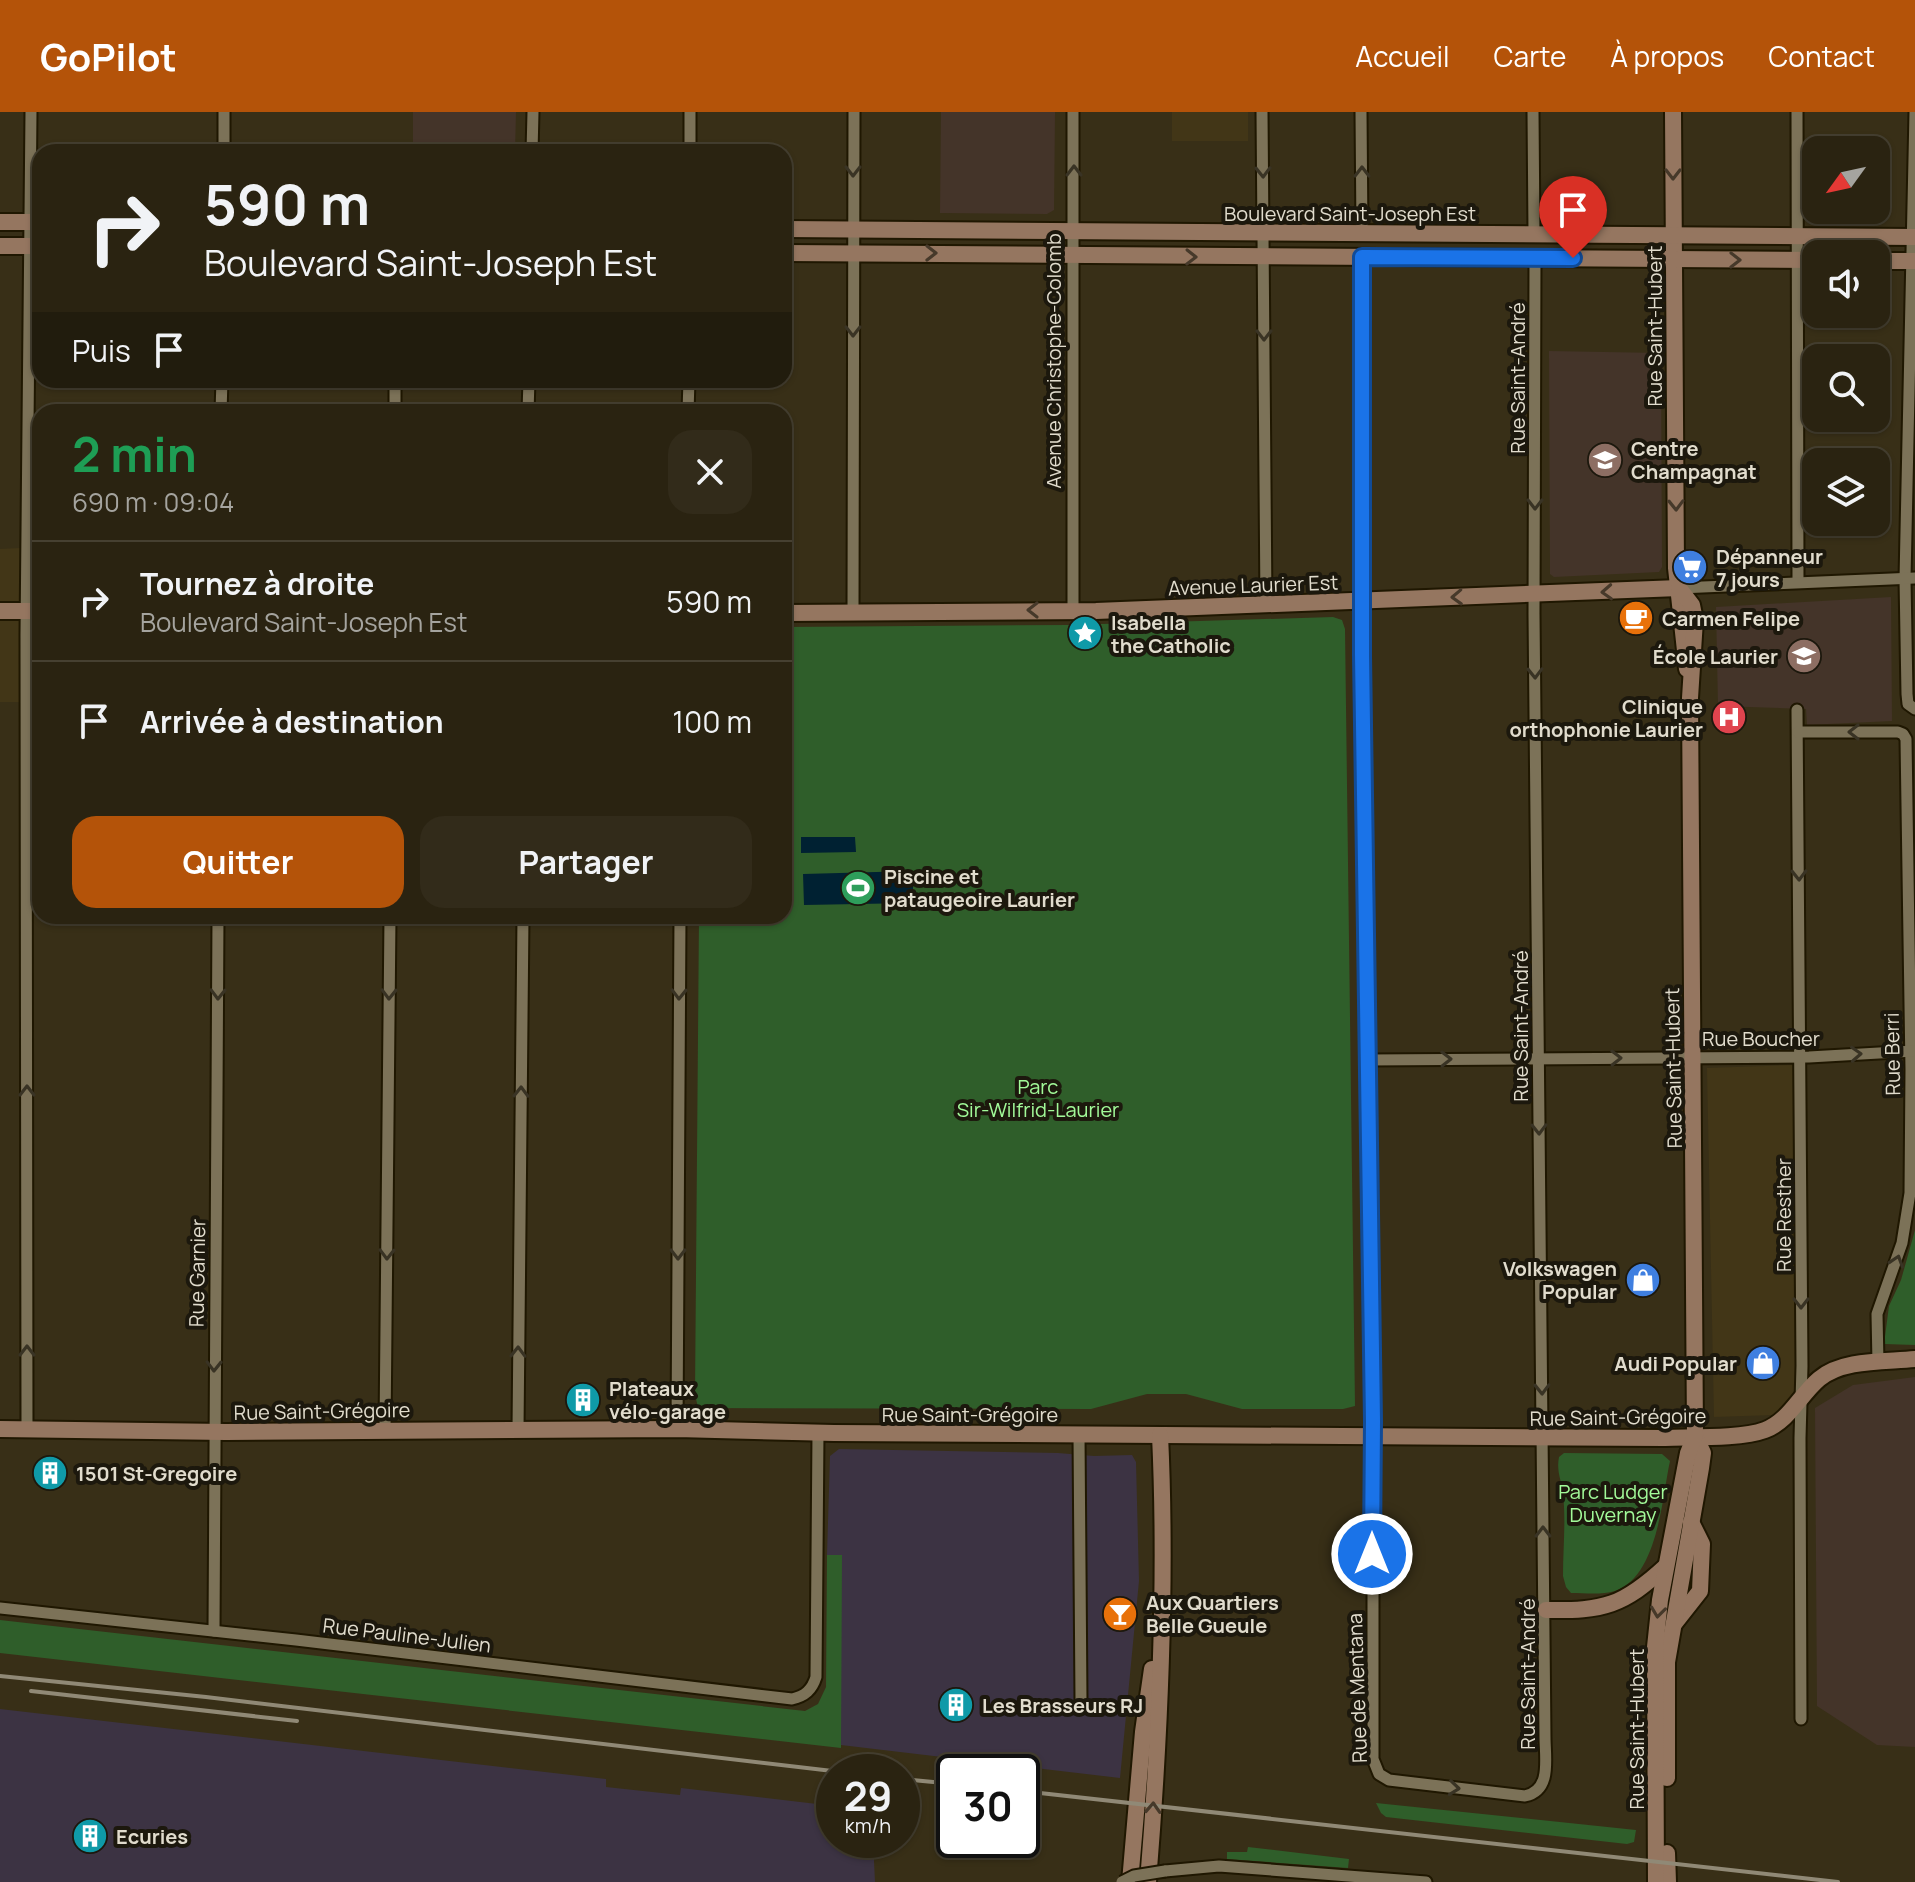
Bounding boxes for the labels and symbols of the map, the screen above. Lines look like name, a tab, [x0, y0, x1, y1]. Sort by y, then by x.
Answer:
north arrow	[1802, 136, 1890, 224]
one-way arrow	[1065, 164, 1083, 177]
one-way arrow	[844, 165, 862, 178]
one-way arrow	[1353, 165, 1371, 178]
one-way arrow	[1254, 166, 1272, 179]
one-way arrow	[1664, 168, 1682, 181]
pin	[1539, 176, 1607, 258]
street label: Boulevard Saint-Joseph Est	[1224, 200, 1476, 227]
street label: Avenue Christophe-Colomb	[1040, 233, 1067, 489]
one-way arrow	[925, 245, 938, 262]
street label: Rue Saint-Hubert	[1641, 246, 1668, 406]
one-way arrow	[1185, 248, 1198, 265]
one-way arrow	[1729, 251, 1742, 268]
street label: Rue Saint-André	[1504, 302, 1531, 454]
one-way arrow	[844, 325, 862, 338]
one-way arrow	[1255, 329, 1273, 342]
place label: Centre Champagnat	[1631, 435, 1757, 485]
school or university icon: Centre Champagnat	[1586, 441, 1624, 479]
one-way arrow	[1526, 498, 1544, 511]
one-way arrow	[1667, 499, 1684, 512]
place label: Dépanneur 7 jours	[1716, 543, 1823, 593]
supermarket icon: Dépanneur 7 jours	[1671, 548, 1709, 586]
street label: Avenue Laurier Est	[1167, 569, 1339, 601]
one-way arrow	[1600, 583, 1613, 600]
one-way arrow	[1450, 589, 1463, 606]
cafe icon: Carmen Felipe	[1617, 599, 1655, 637]
one-way arrow	[1026, 601, 1039, 619]
place label: Carmen Felipe	[1662, 605, 1800, 632]
place label: Isabella the Catholic	[1111, 609, 1231, 659]
place icon: Isabella the Catholic	[1066, 614, 1104, 652]
school or university icon: École Laurier	[1785, 637, 1823, 675]
place label: École Laurier	[1653, 643, 1778, 670]
one-way arrow	[1527, 667, 1544, 680]
place label: Clinique orthophonie Laurier	[1509, 693, 1703, 743]
hospital icon: Clinique orthophonie Laurier	[1710, 698, 1748, 736]
one-way arrow	[1847, 723, 1860, 741]
place label: Piscine et pataugeoire Laurier	[884, 863, 1075, 913]
sports icon: Piscine et pataugeoire Laurier	[839, 869, 877, 907]
one-way arrow	[1790, 869, 1808, 882]
street label: Rue Saint-André	[1507, 950, 1534, 1102]
street label: Rue Saint-Hubert	[1658, 987, 1688, 1149]
one-way arrow	[209, 988, 226, 1001]
one-way arrow	[380, 988, 398, 1001]
one-way arrow	[670, 988, 688, 1001]
street label: Rue Berri	[1878, 1012, 1906, 1096]
street label: Rue Boucher	[1702, 1025, 1820, 1052]
one-way arrow	[1850, 1046, 1863, 1063]
one-way arrow	[1610, 1049, 1623, 1067]
one-way arrow	[1440, 1050, 1453, 1068]
park label: Parc Sir-Wilfrid-Laurier	[957, 1073, 1119, 1123]
one-way arrow	[18, 1084, 36, 1097]
one-way arrow	[512, 1085, 530, 1098]
one-way arrow	[1530, 1123, 1548, 1136]
street label: Rue Resther	[1770, 1158, 1797, 1272]
street label: Rue Garnier	[183, 1219, 211, 1327]
one-way arrow	[378, 1248, 396, 1261]
one-way arrow	[669, 1248, 687, 1261]
place label: Volkswagen Popular	[1503, 1255, 1617, 1305]
one-way arrow	[1887, 1255, 1903, 1269]
shop icon: Volkswagen Popular	[1624, 1261, 1662, 1299]
one-way arrow	[1793, 1297, 1810, 1310]
one-way arrow	[18, 1344, 36, 1357]
shop icon: Audi Popular	[1744, 1344, 1782, 1382]
one-way arrow	[510, 1345, 527, 1358]
place label: Audi Popular	[1614, 1350, 1737, 1377]
one-way arrow	[205, 1360, 223, 1373]
place label: Plateaux vélo-garage	[609, 1375, 726, 1425]
building icon: Plateaux vélo-garage	[564, 1381, 602, 1419]
one-way arrow	[1533, 1383, 1551, 1396]
street label: Rue Saint-Grégoire	[233, 1396, 411, 1426]
street label: Rue Saint-Grégoire	[882, 1401, 1058, 1428]
street label: Rue Saint-Grégoire	[1529, 1402, 1707, 1432]
building icon: 1501 St-Gregoire	[31, 1454, 69, 1492]
place label: 1501 St-Gregoire	[76, 1460, 237, 1487]
park label: Parc Ludger Duvernay	[1558, 1478, 1668, 1528]
position arrow	[1330, 1512, 1414, 1596]
one-way arrow	[1534, 1525, 1552, 1538]
place label: Aux Quartiers Belle Gueule	[1146, 1589, 1279, 1639]
bar icon: Aux Quartiers Belle Gueule	[1101, 1595, 1139, 1633]
street label: Rue Saint-André	[1514, 1598, 1541, 1750]
one-way arrow	[1650, 1605, 1667, 1619]
street label: Rue Pauline-Julien	[321, 1611, 493, 1659]
street label: Rue de Mentana	[1341, 1613, 1373, 1763]
street label: Rue Saint-Hubert	[1623, 1649, 1650, 1809]
building icon: Les Brasseurs RJ	[937, 1686, 975, 1724]
place label: Les Brasseurs RJ	[982, 1692, 1143, 1719]
speed limit sign: 30	[936, 1754, 1040, 1858]
one-way arrow	[1448, 1779, 1461, 1796]
one-way arrow	[1144, 1801, 1161, 1814]
building icon: Ecuries	[71, 1817, 109, 1855]
place label: Ecuries	[116, 1823, 188, 1850]

